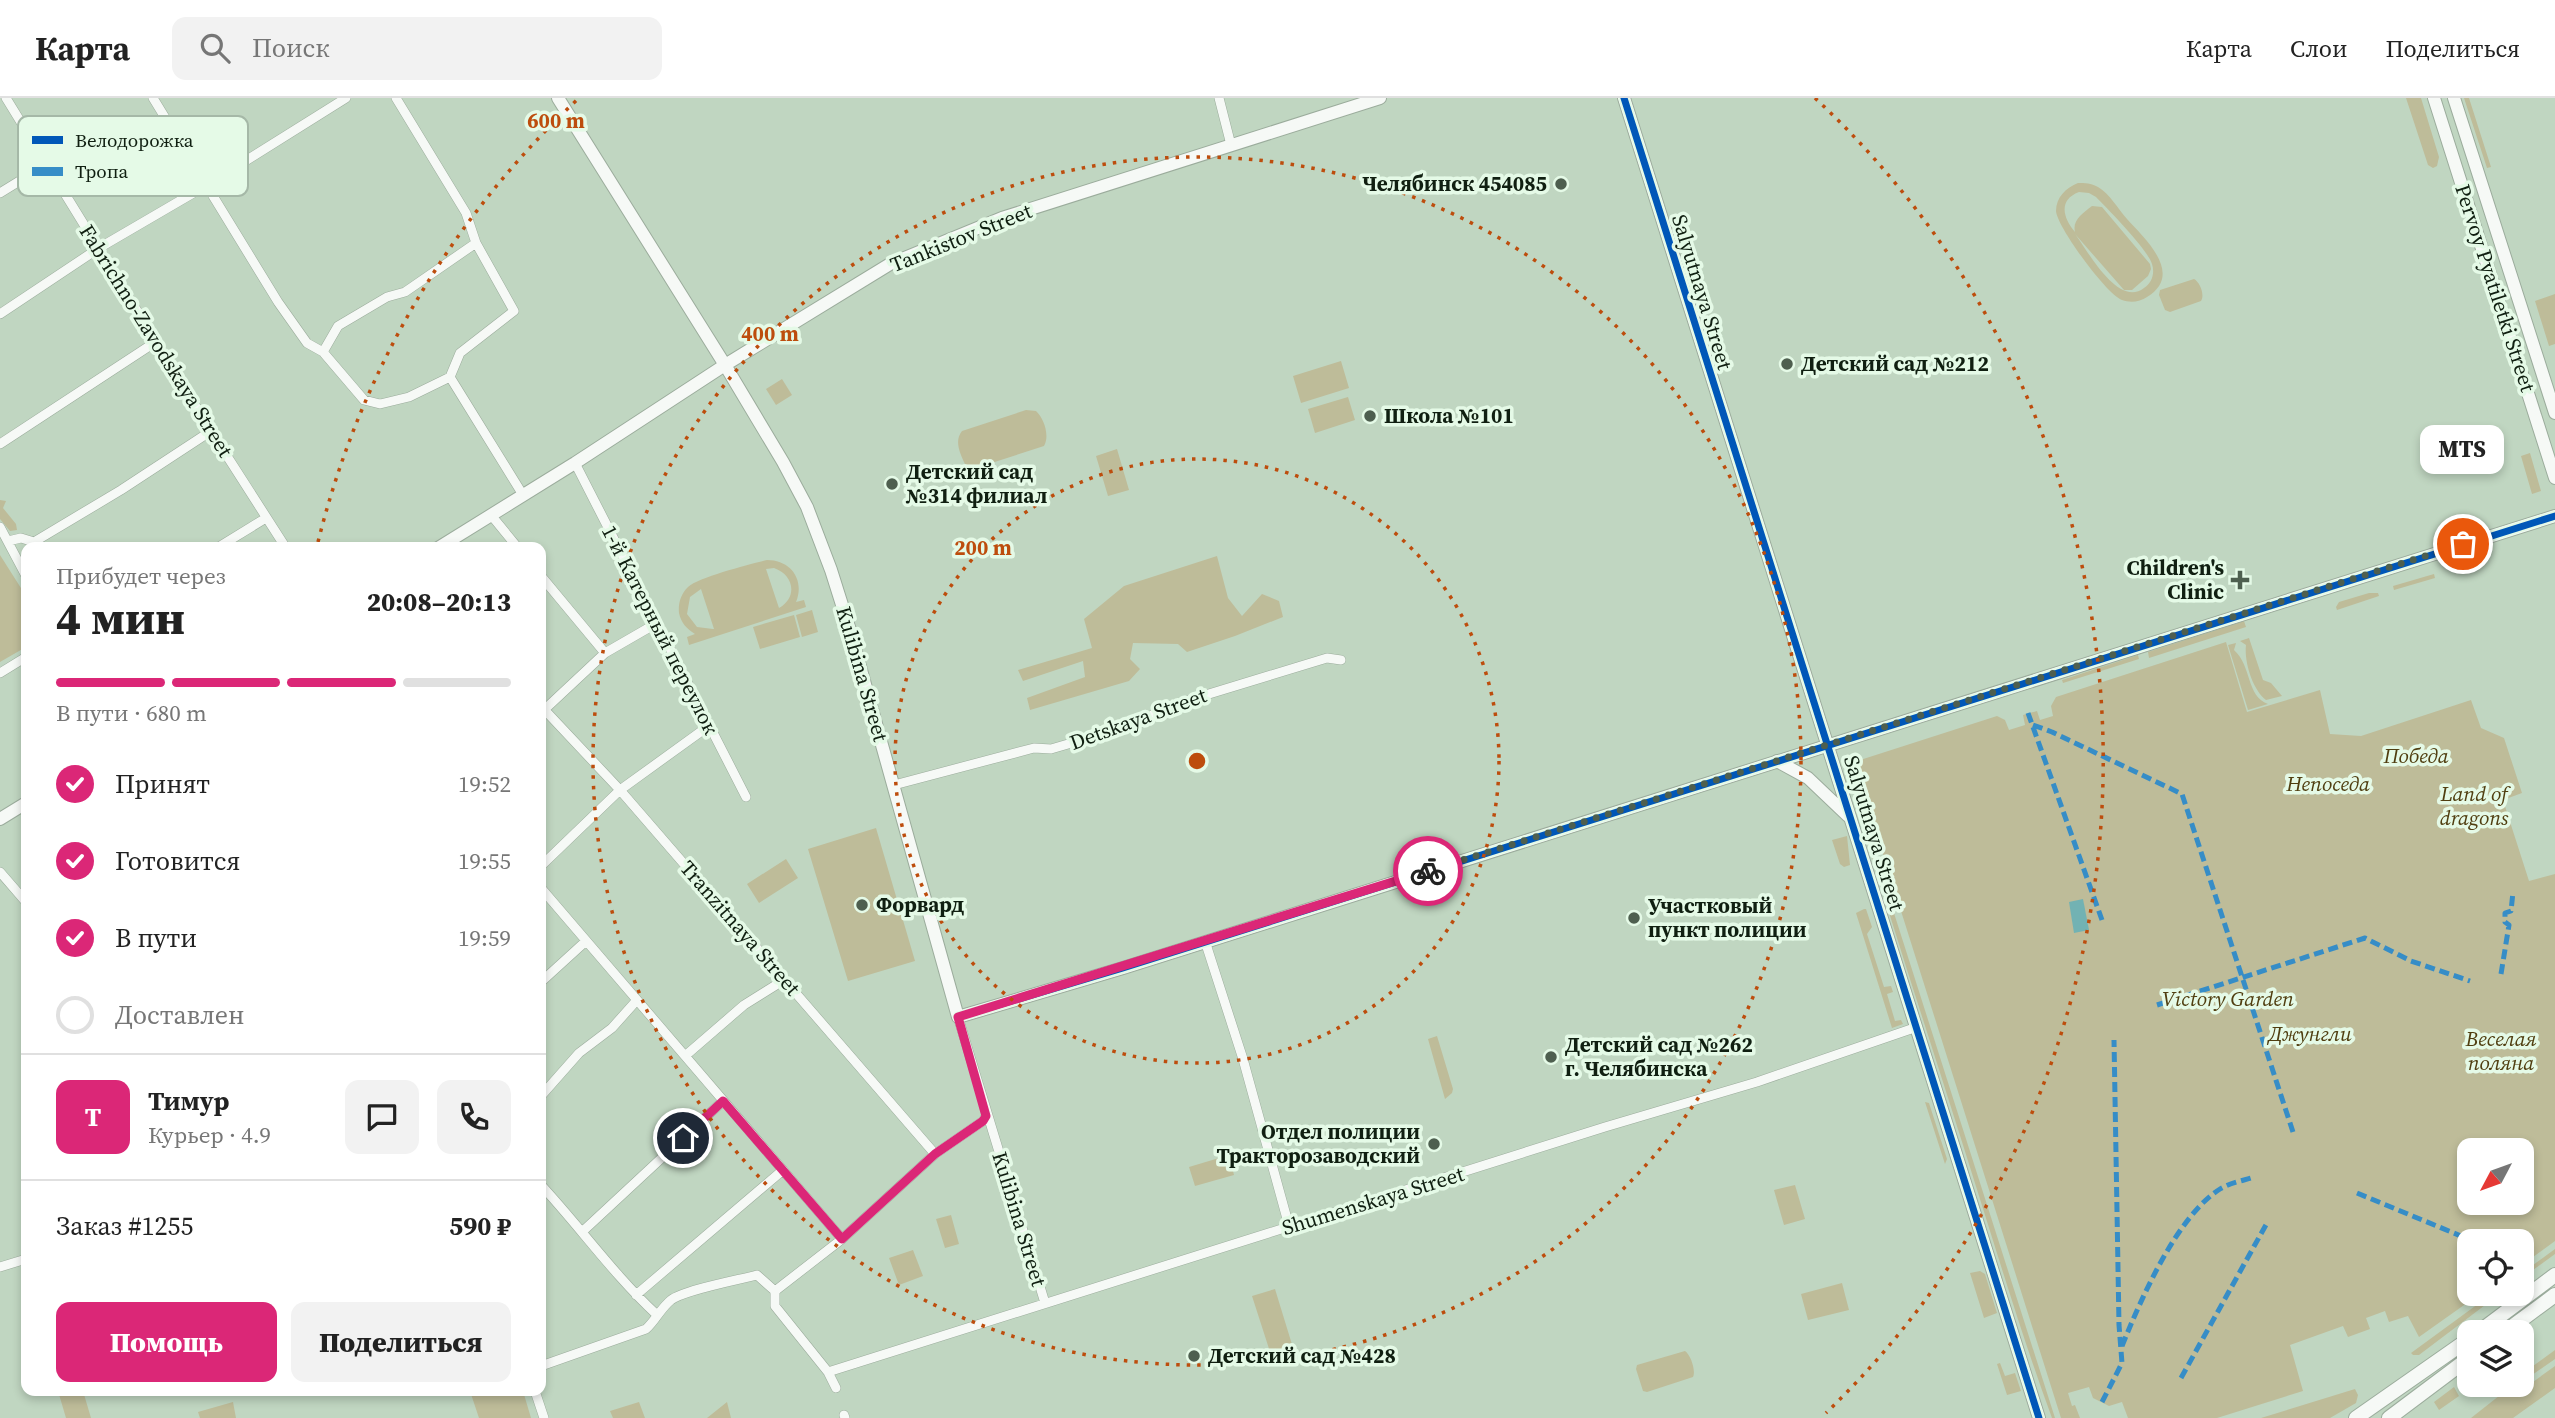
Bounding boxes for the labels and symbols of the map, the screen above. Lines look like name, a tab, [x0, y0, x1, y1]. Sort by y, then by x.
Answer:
text: 600 m	[527, 106, 585, 135]
legend	[18, 116, 248, 196]
text: Велодорожка	[75, 127, 194, 153]
text: Тропа	[75, 158, 129, 184]
place label: Челябинск 454085	[1362, 169, 1547, 198]
marker: Челябинск 454085	[1553, 176, 1569, 192]
street label: Pervoy Pyatiletki Street	[2448, 180, 2543, 395]
street label: Tankistov Street	[886, 196, 1036, 279]
street label: Salyutnaya Street	[1665, 211, 1740, 373]
street label: Fabrichno-Zavodskaya Street	[73, 219, 240, 463]
text: 400 m	[741, 319, 799, 348]
place label: Детский сад №212	[1801, 349, 1989, 378]
marker: Детский сад №212	[1779, 356, 1795, 372]
place label: Школа №101	[1384, 401, 1514, 430]
marker: Школа №101	[1362, 408, 1378, 424]
callout: MTS	[2421, 425, 2505, 474]
place label: Детский сад №314 филиал	[905, 457, 1047, 510]
marker: Детский сад №314 филиал	[884, 476, 900, 492]
pin	[2433, 514, 2493, 574]
street label: 1-й Катерный переулок	[595, 520, 726, 740]
text: 200 m	[954, 533, 1012, 562]
place label: Children's Clinic	[2126, 553, 2224, 606]
marker: Children's Clinic	[2230, 570, 2250, 590]
street label: Kulibina Street	[829, 603, 896, 745]
street label: Detskaya Street	[1065, 680, 1210, 757]
park label: Победа	[2382, 741, 2449, 770]
centre of rings	[1185, 749, 1209, 773]
street label: Salyutnaya Street	[1837, 752, 1912, 914]
park label: Непоседа	[2285, 769, 2370, 798]
park label: Land of dragons	[2439, 779, 2511, 832]
courier	[1393, 836, 1463, 906]
street label: Tranzitnaya Street	[674, 854, 807, 1002]
place label: Форвард	[876, 890, 964, 919]
place label: Участковый пункт полиции	[1648, 891, 1807, 944]
marker: Форвард	[854, 897, 870, 913]
marker: Участковый пункт полиции	[1626, 910, 1642, 926]
park label: Victory Garden	[2162, 984, 2294, 1013]
park label: Джунгли	[2266, 1019, 2352, 1048]
park label: Веселая поляна	[2465, 1024, 2537, 1077]
place label: Детский сад №262 г. Челябинска	[1565, 1030, 1753, 1083]
marker: Детский сад №262 г. Челябинска	[1543, 1049, 1559, 1065]
pin	[653, 1108, 713, 1168]
place label: Отдел полиции Тракторозаводский	[1217, 1117, 1420, 1170]
marker: Отдел полиции Тракторозаводский	[1426, 1136, 1442, 1152]
north arrow	[2457, 1138, 2534, 1214]
street label: Kulibina Street	[985, 1148, 1054, 1290]
street label: Shumenskaya Street	[1278, 1159, 1468, 1242]
place label: Детский сад №428	[1208, 1341, 1396, 1370]
marker: Детский сад №428	[1186, 1348, 1202, 1364]

